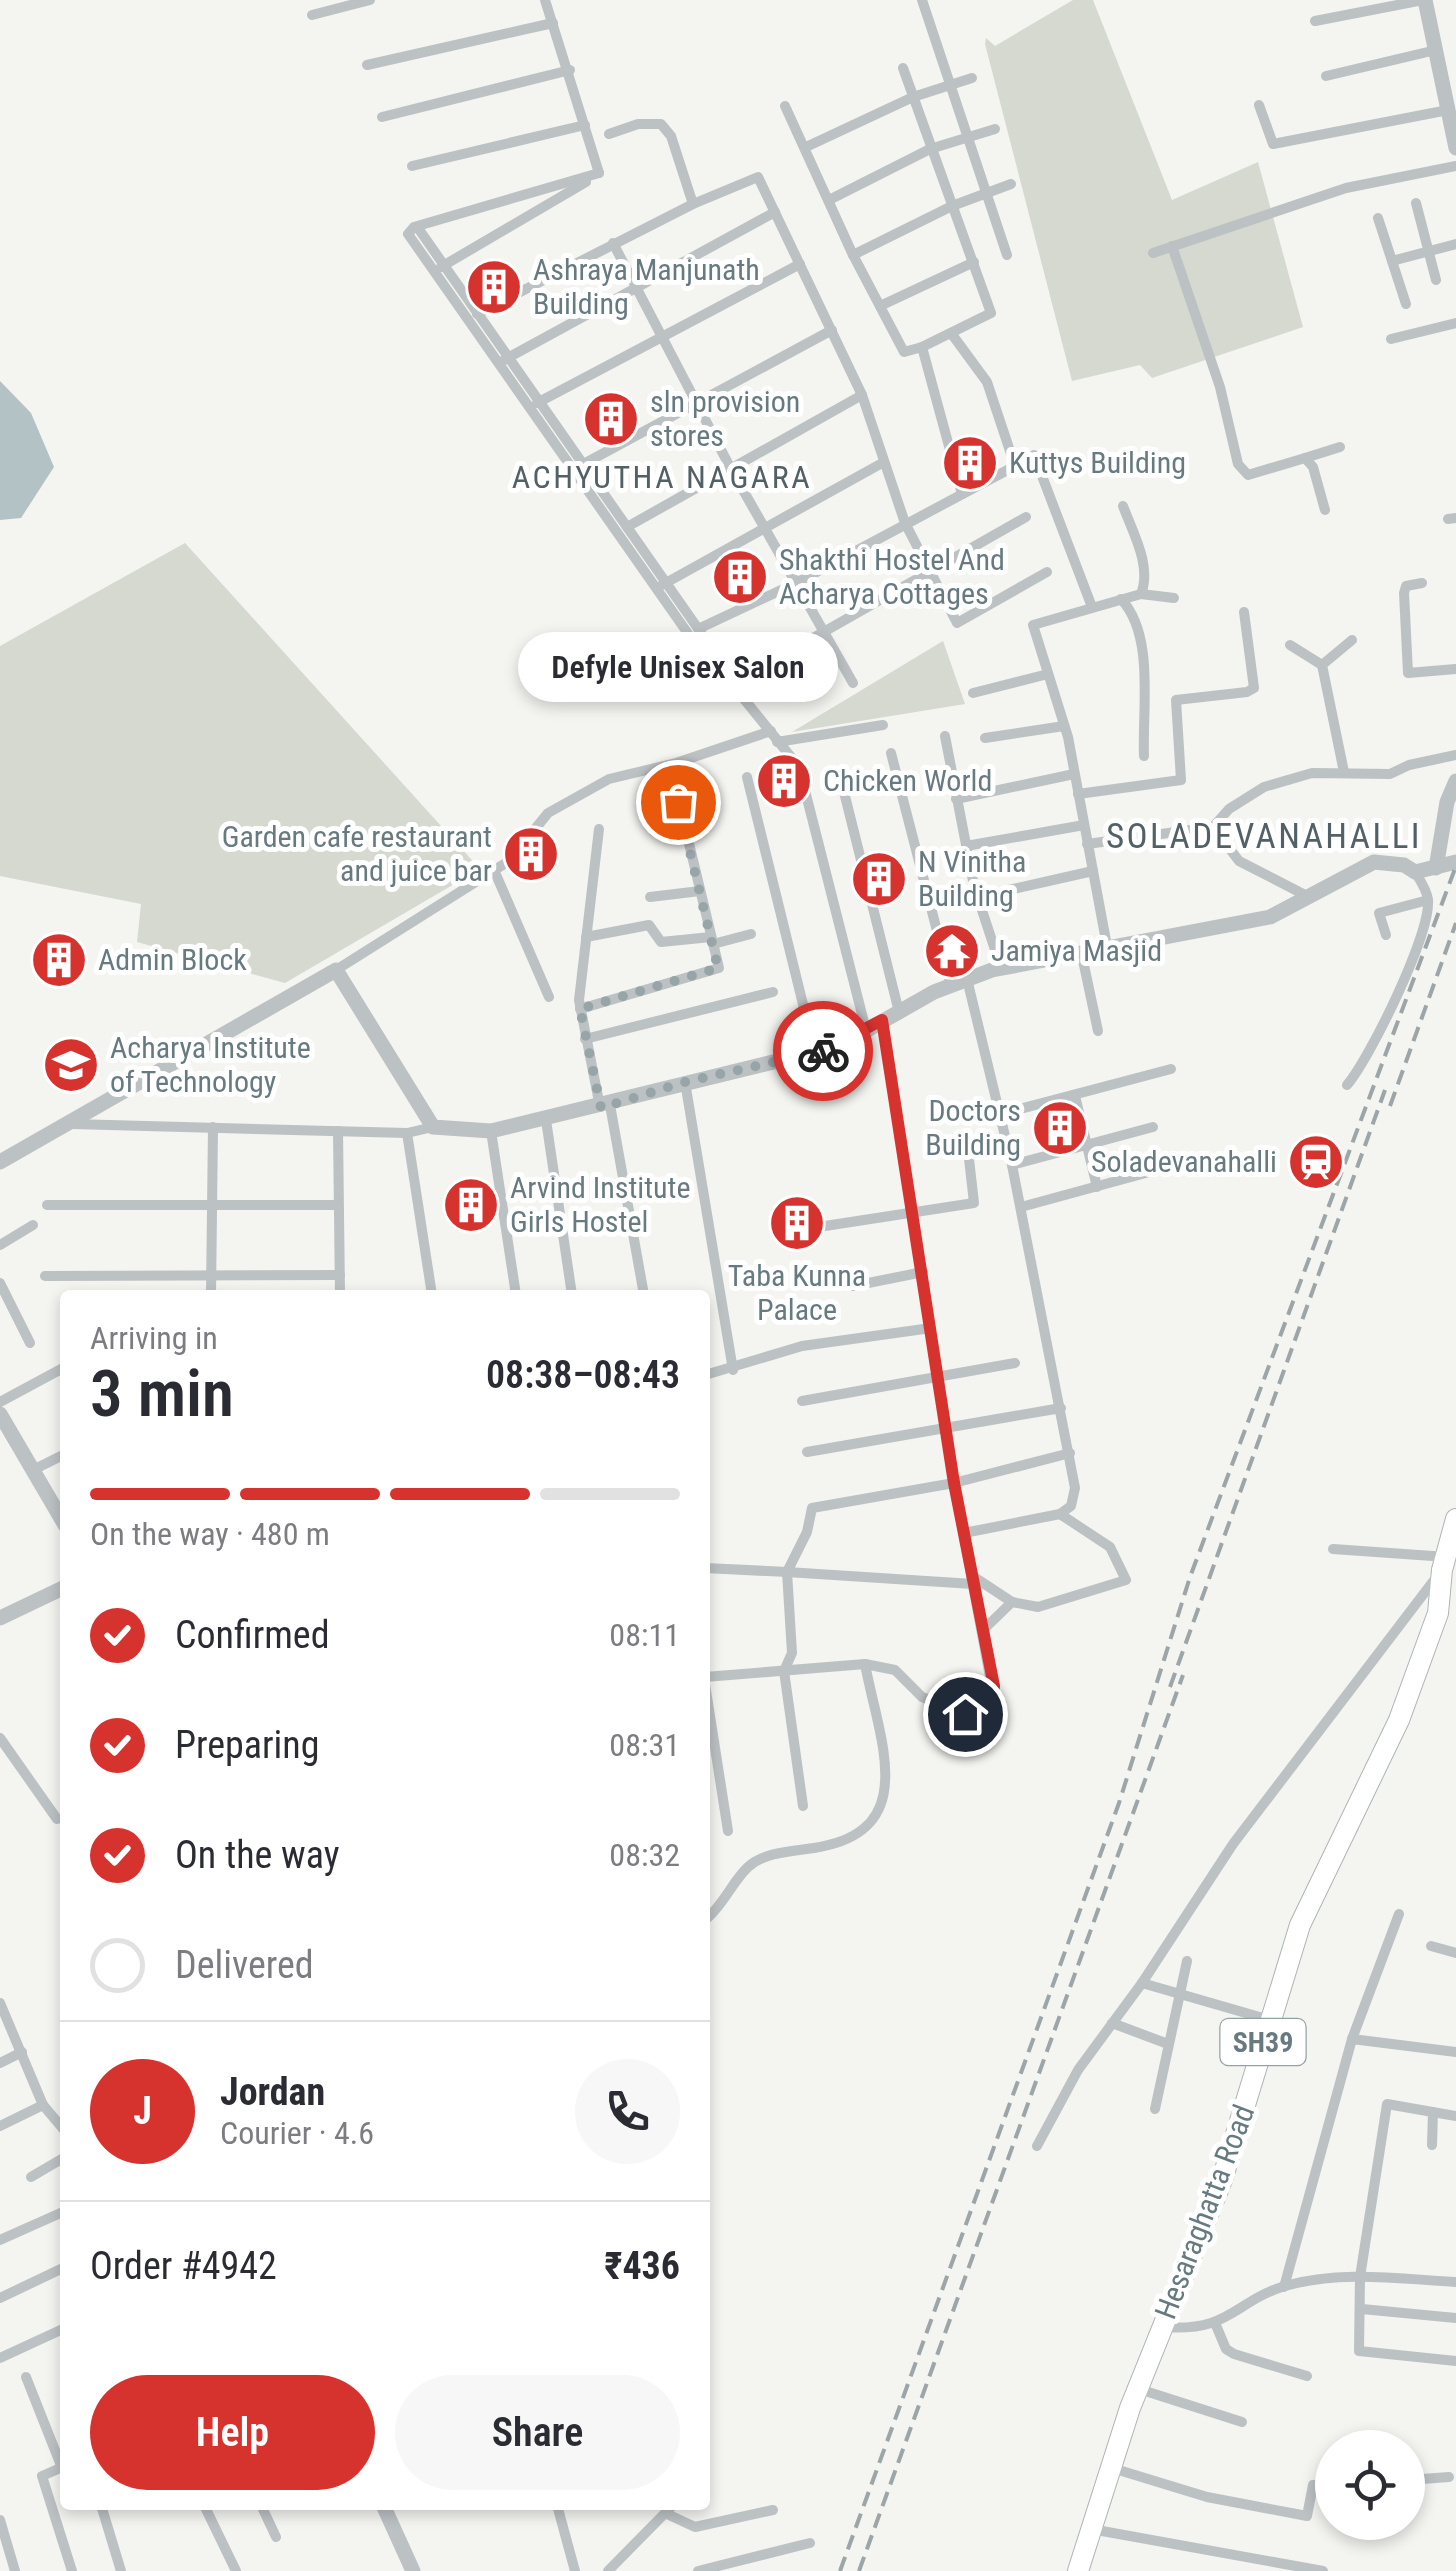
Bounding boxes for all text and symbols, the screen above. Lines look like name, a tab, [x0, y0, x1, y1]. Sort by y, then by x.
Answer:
place label: Ashraya Manjunath Building	[533, 252, 760, 321]
building icon: Ashraya Manjunath Building	[464, 257, 524, 317]
place label: sln provision stores	[650, 384, 800, 453]
building icon: sln provision stores	[581, 389, 641, 449]
building icon: Kuttys Building	[940, 433, 1000, 493]
place label: Kuttys Building	[1009, 445, 1186, 480]
district label: ACHYUTHA NAGARA	[512, 458, 812, 496]
place label: Shakthi Hostel And Acharya Cottages	[779, 542, 1005, 611]
building icon: Shakthi Hostel And Acharya Cottages	[710, 547, 770, 607]
callout: Defyle Unisex Salon	[518, 632, 838, 702]
text: Defyle Unisex Salon	[551, 648, 805, 686]
building icon: Chicken World	[754, 751, 814, 811]
pin	[636, 760, 721, 845]
place label: Chicken World	[823, 763, 992, 798]
icon: bag	[651, 775, 706, 830]
district label: SOLADEVANAHALLI	[1106, 816, 1422, 857]
place label: Garden cafe restaurant and juice bar	[222, 819, 492, 888]
building icon: Garden cafe restaurant and juice bar	[501, 824, 561, 884]
place label: N Vinitha Building	[918, 844, 1026, 913]
building icon: N Vinitha Building	[849, 849, 909, 909]
temple icon: Jamiya Masjid	[922, 921, 982, 981]
building icon: Admin Block	[29, 930, 89, 990]
place label: Jamiya Masjid	[991, 933, 1162, 968]
place label: Admin Block	[98, 942, 247, 977]
courier	[773, 1001, 873, 1101]
icon: bike	[796, 1024, 851, 1079]
place label: Acharya Institute of Technology	[110, 1030, 311, 1099]
school or university icon: Acharya Institute of Technology	[41, 1035, 101, 1095]
place label: Doctors Building	[925, 1093, 1021, 1162]
building icon: Doctors Building	[1030, 1098, 1090, 1158]
station icon: Soladevanahalli	[1286, 1132, 1346, 1192]
place label: Soladevanahalli	[1091, 1144, 1277, 1179]
place label: Arvind Institute Girls Hostel	[510, 1170, 691, 1239]
building icon: Arvind Institute Girls Hostel	[441, 1175, 501, 1235]
building icon: Taba Kunna Palace	[767, 1193, 827, 1253]
place label: Taba Kunna Palace	[728, 1258, 866, 1327]
text: Arriving in	[90, 1319, 218, 1357]
text: 08:38–08:43	[486, 1353, 680, 1397]
text: 3 min	[90, 1356, 234, 1432]
text: On the way · 480 m	[90, 1515, 330, 1553]
icon: check	[90, 1608, 145, 1663]
text: Confirmed	[175, 1613, 330, 1657]
text: 08:11	[609, 1616, 680, 1654]
pin	[923, 1672, 1008, 1757]
icon: home	[938, 1687, 993, 1742]
icon: check	[90, 1718, 145, 1773]
text: Preparing	[175, 1723, 320, 1767]
text: 08:31	[609, 1726, 680, 1764]
icon: check	[90, 1828, 145, 1883]
text: On the way	[175, 1833, 340, 1877]
text: 08:32	[609, 1836, 680, 1874]
text: Delivered	[175, 1943, 314, 1987]
road number: SH39	[1220, 2019, 1306, 2065]
button: phone	[575, 2059, 680, 2164]
text: Jordan	[220, 2070, 325, 2114]
text: J	[133, 2089, 152, 2133]
street label: Hesaraghatta Road	[1148, 2100, 1261, 2324]
text: Courier · 4.6	[220, 2114, 374, 2152]
text: Order #4942	[90, 2244, 277, 2288]
text: ₹436	[604, 2244, 680, 2288]
button: Help	[90, 2375, 375, 2490]
button: Share	[395, 2375, 680, 2490]
map controls	[1315, 2430, 1425, 2540]
button: locate	[1315, 2430, 1425, 2540]

